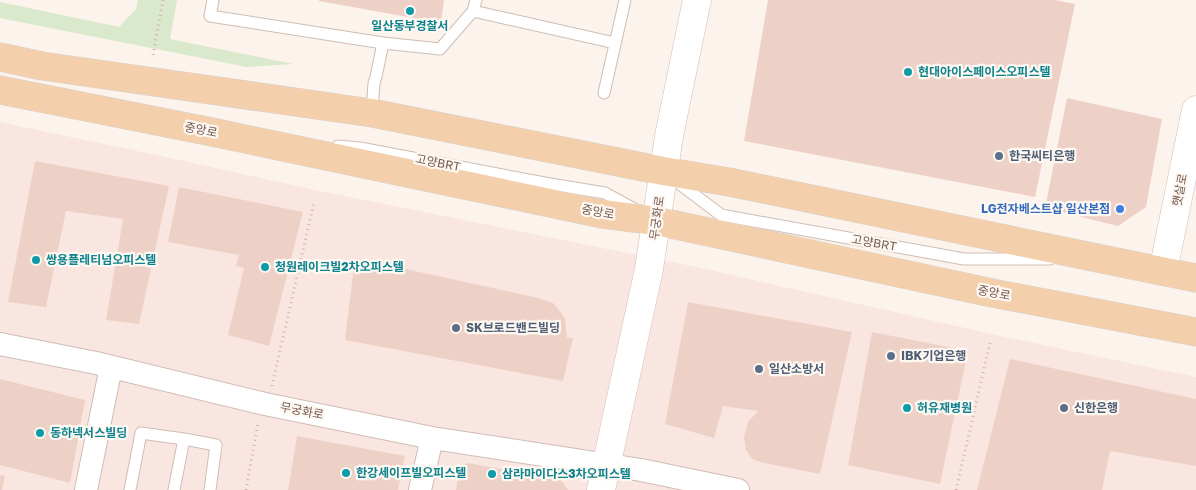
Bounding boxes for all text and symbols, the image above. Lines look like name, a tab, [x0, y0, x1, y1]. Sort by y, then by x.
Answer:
marker: 일산동부경찰서	[404, 5, 416, 17]
place label: 일산동부경찰서	[371, 18, 449, 33]
place label: 현대아이스페이스오피스텔	[918, 64, 1050, 79]
marker: 현대아이스페이스오피스텔	[902, 66, 914, 78]
street label: 중앙로	[183, 119, 219, 140]
place label: 한국씨티은행	[1009, 148, 1075, 163]
marker: 한국씨티은행	[993, 150, 1005, 162]
street label: 고양BRT	[414, 151, 462, 174]
street label: 햇살로	[1169, 172, 1190, 208]
street label: 무궁화로	[646, 195, 667, 241]
street label: 중앙로	[580, 201, 616, 222]
place label: LG전자베스트샵 일산본점	[981, 201, 1110, 216]
marker: LG전자베스트샵 일산본점	[1114, 203, 1126, 215]
street label: 고양BRT	[850, 231, 898, 254]
place label: 쌍용플레티넘오피스텔	[46, 252, 156, 267]
marker: 쌍용플레티넘오피스텔	[30, 254, 42, 266]
place label: 청원레이크빌2차오피스텔	[275, 259, 404, 274]
marker: 청원레이크빌2차오피스텔	[259, 261, 271, 273]
street label: 중앙로	[976, 282, 1012, 303]
place label: SK브로드밴드빌딩	[466, 320, 560, 335]
marker: SK브로드밴드빌딩	[450, 322, 462, 334]
place label: IBK기업은행	[901, 348, 966, 363]
marker: IBK기업은행	[885, 350, 897, 362]
place label: 일산소방서	[769, 361, 824, 376]
marker: 일산소방서	[753, 363, 765, 375]
street label: 무궁화로	[279, 399, 325, 422]
place label: 허유재병원	[917, 400, 972, 415]
place label: 신한은행	[1074, 400, 1118, 415]
marker: 허유재병원	[901, 402, 913, 414]
marker: 신한은행	[1058, 402, 1070, 414]
place label: 동하넥서스빌딩	[50, 425, 127, 440]
marker: 동하넥서스빌딩	[34, 427, 46, 439]
place label: 한강세이프빌오피스텔	[356, 465, 466, 480]
place label: 삼라마이다스3차오피스텔	[502, 466, 631, 481]
marker: 한강세이프빌오피스텔	[340, 467, 352, 479]
marker: 삼라마이다스3차오피스텔	[486, 468, 498, 480]

